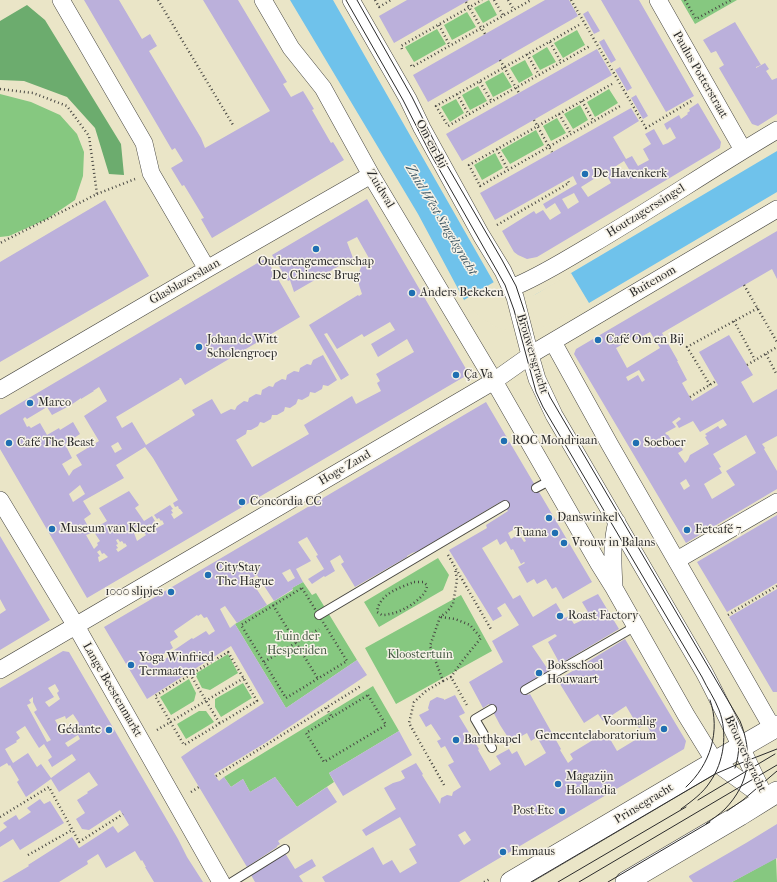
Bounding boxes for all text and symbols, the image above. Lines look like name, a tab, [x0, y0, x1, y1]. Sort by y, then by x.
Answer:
street label: Paulus Potterstraat	[669, 29, 731, 121]
street label: Om-en-Bij	[412, 117, 450, 171]
water label: Zuid West Singelsgracht	[402, 162, 480, 278]
street label: Zuidwal	[363, 167, 397, 211]
place label: De Havenkerk	[593, 167, 667, 181]
marker: De Havenkerk	[580, 169, 590, 179]
street label: Houtzagerssingel	[604, 181, 688, 241]
marker: Ouderengemeenschap De Chinese Brug	[311, 244, 321, 254]
place label: Ouderengemeenschap De Chinese Brug	[258, 255, 374, 283]
street label: Glasblazerslaan	[147, 256, 223, 308]
street label: Buitenom	[627, 263, 679, 301]
place label: Anders Bekeken	[420, 286, 504, 300]
marker: Anders Bekeken	[407, 288, 417, 298]
street label: Brouwersgracht	[513, 312, 551, 396]
place label: Johan de Witt Scholengroep	[207, 333, 278, 361]
place label: Café Om en Bij	[606, 333, 684, 347]
marker: Café Om en Bij	[593, 335, 603, 345]
marker: Johan de Witt Scholengroep	[194, 342, 204, 352]
place label: Ça Va	[464, 368, 493, 382]
marker: Ça Va	[451, 370, 461, 380]
place label: Marco	[38, 396, 71, 410]
marker: Marco	[25, 398, 35, 408]
place label: ROC Mondriaan	[512, 434, 597, 448]
place label: Café The Beast	[17, 436, 94, 450]
marker: ROC Mondriaan	[499, 436, 509, 446]
place label: Soeboer	[644, 436, 686, 450]
marker: Café The Beast	[4, 438, 14, 448]
marker: Soeboer	[631, 438, 641, 448]
street label: Hoge Zand	[317, 447, 373, 489]
place label: Concordia CC	[250, 495, 322, 509]
marker: Concordia CC	[237, 497, 247, 507]
place label: Danswinkel	[557, 511, 618, 525]
marker: Danswinkel	[544, 513, 554, 523]
place label: Museum van Kleef	[60, 522, 156, 536]
place label: Eetcafé 7	[695, 523, 741, 537]
marker: Museum van Kleef	[47, 524, 57, 534]
marker: Eetcafé 7	[682, 525, 692, 535]
place label: Tuana	[514, 526, 547, 540]
marker: Tuana	[550, 528, 560, 538]
place label: Vrouw in Balans	[572, 536, 655, 550]
marker: Vrouw in Balans	[559, 538, 569, 548]
place label: CityStay The Hague	[216, 561, 274, 589]
marker: CityStay The Hague	[203, 570, 213, 580]
place label: 1000 slipjes	[105, 585, 163, 599]
marker: 1000 slipjes	[166, 587, 176, 597]
place label: Roast Factory	[568, 609, 638, 623]
marker: Roast Factory	[555, 611, 565, 621]
park label: Tuin der Hesperiden	[267, 630, 327, 658]
street label: Lange Beestenmarkt	[79, 640, 145, 740]
park label: Kloostertuin	[387, 648, 453, 662]
place label: Yoga Winfried Termaaten	[139, 651, 214, 679]
place label: Boksschool Houwaart	[547, 659, 603, 687]
marker: Yoga Winfried Termaaten	[126, 660, 136, 670]
marker: Boksschool Houwaart	[534, 668, 544, 678]
street label: Brouwersgracht	[721, 713, 769, 795]
place label: Voormalig Gemeentelaboratorium	[535, 715, 656, 743]
place label: Gédante	[57, 723, 101, 737]
marker: Voormalig Gemeentelaboratorium	[659, 724, 669, 734]
marker: Gédante	[104, 725, 114, 735]
place label: Barthkapel	[464, 733, 521, 747]
marker: Barthkapel	[451, 735, 461, 745]
place label: Magazijn Hollandia	[566, 770, 616, 798]
marker: Magazijn Hollandia	[553, 779, 563, 789]
street label: Prinsegracht	[612, 781, 676, 827]
place label: Post Etc	[513, 804, 554, 818]
marker: Post Etc	[557, 806, 567, 816]
place label: Emmaus	[511, 845, 555, 859]
marker: Emmaus	[498, 847, 508, 857]

